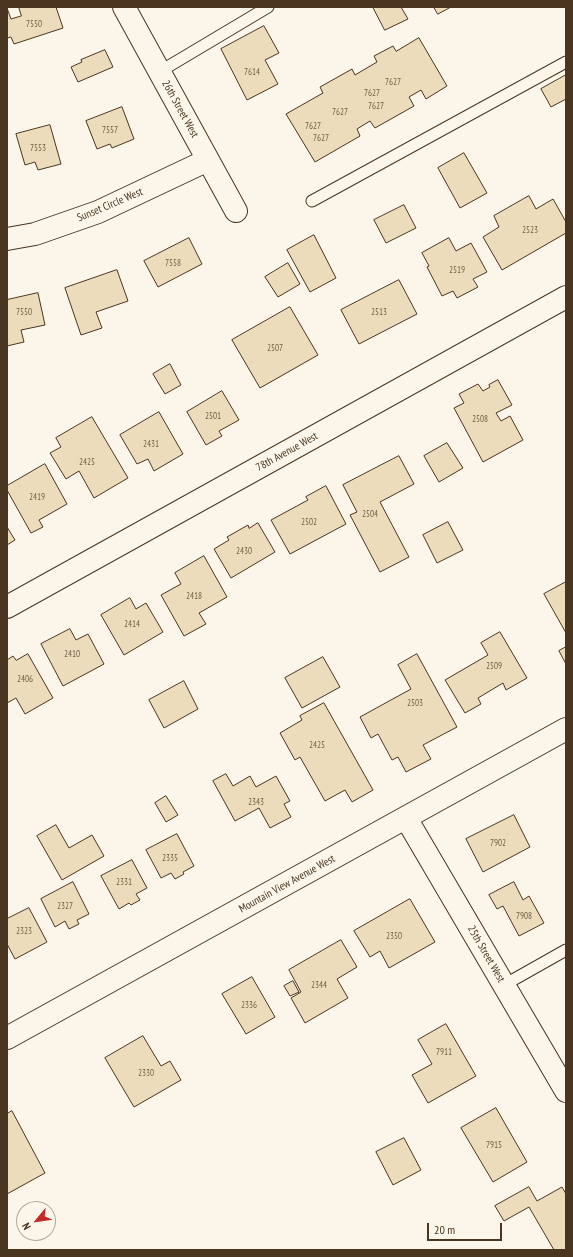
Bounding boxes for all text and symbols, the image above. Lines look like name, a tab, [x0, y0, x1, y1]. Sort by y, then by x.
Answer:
house number: 7550	[26, 19, 42, 29]
house number: 7614	[244, 67, 260, 77]
house number: 7627	[385, 77, 401, 87]
street label: 26th Street West	[159, 78, 201, 140]
house number: 7627	[364, 88, 380, 98]
house number: 7627	[368, 101, 384, 111]
house number: 7627	[332, 107, 348, 117]
house number: 7627	[305, 121, 321, 131]
house number: 7557	[102, 125, 118, 135]
house number: 7627	[313, 133, 329, 143]
house number: 7553	[30, 143, 46, 153]
street label: Sunset Circle West	[75, 185, 145, 225]
house number: 2523	[522, 225, 538, 235]
house number: 7558	[165, 258, 181, 268]
house number: 2519	[449, 265, 465, 275]
house number: 7550	[16, 307, 32, 317]
house number: 2513	[371, 307, 387, 317]
house number: 2507	[267, 343, 283, 353]
house number: 2501	[205, 411, 221, 421]
house number: 2508	[472, 414, 488, 424]
street label: 78th Avenue West	[254, 430, 320, 474]
house number: 2431	[143, 439, 159, 449]
house number: 2425	[79, 457, 95, 467]
house number: 2419	[29, 492, 45, 502]
house number: 2504	[362, 509, 378, 519]
house number: 2502	[301, 517, 317, 527]
house number: 2430	[236, 546, 252, 556]
house number: 2418	[186, 591, 202, 601]
house number: 2414	[124, 619, 140, 629]
house number: 2410	[64, 649, 80, 659]
house number: 2509	[486, 661, 502, 671]
house number: 2406	[17, 674, 33, 684]
house number: 2503	[407, 698, 423, 708]
house number: 2425	[309, 740, 325, 750]
house number: 2343	[248, 797, 264, 807]
house number: 7902	[490, 838, 506, 848]
street label: Mountain View Avenue West	[237, 852, 337, 916]
house number: 2335	[162, 853, 178, 863]
house number: 2331	[116, 877, 132, 887]
house number: 2327	[57, 901, 73, 911]
house number: 7908	[516, 911, 532, 921]
street label: 25th Street West	[464, 923, 508, 985]
house number: 2323	[16, 926, 32, 936]
house number: 2350	[386, 931, 402, 941]
house number: 2344	[311, 980, 327, 990]
house number: 2336	[241, 1000, 257, 1010]
house number: 7911	[436, 1047, 452, 1057]
house number: 2330	[138, 1068, 154, 1078]
house number: 7915	[486, 1140, 502, 1150]
north arrow	[16, 1201, 56, 1241]
scale bar	[429, 1215, 504, 1241]
text: N	[19, 1220, 34, 1232]
text: 20 m	[434, 1222, 455, 1237]

